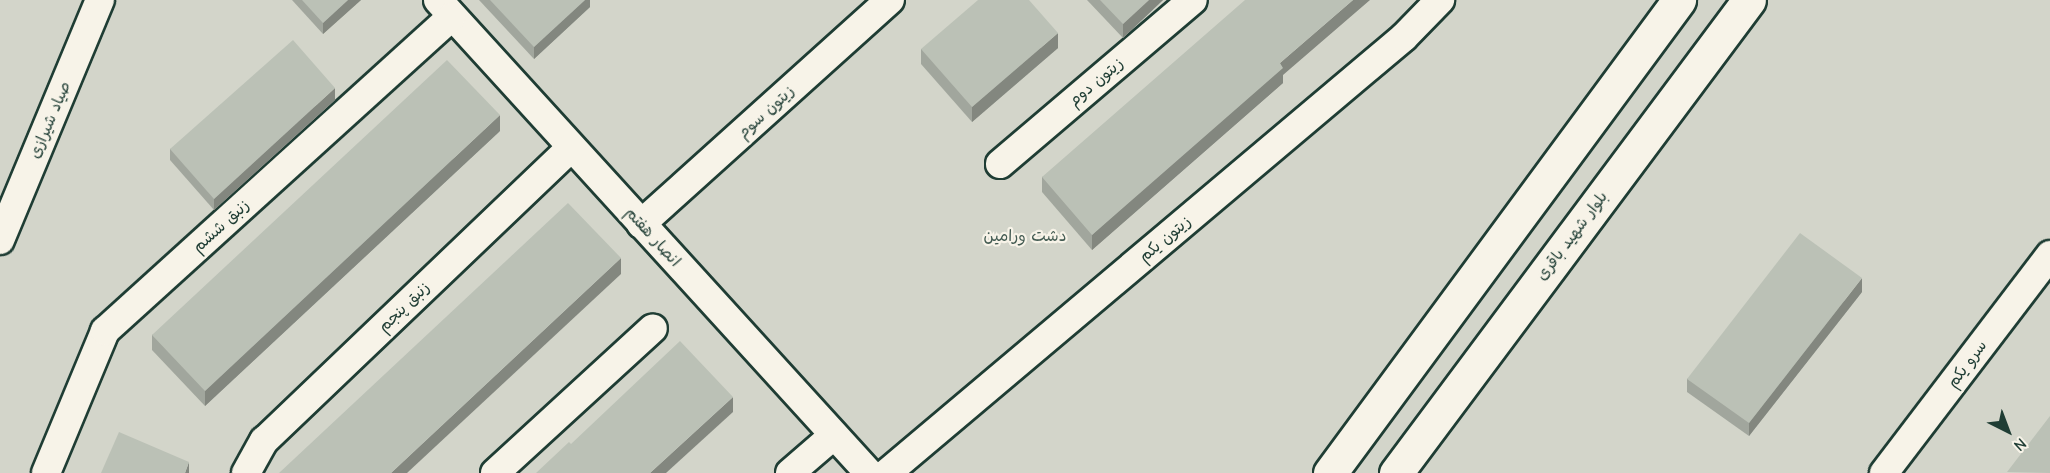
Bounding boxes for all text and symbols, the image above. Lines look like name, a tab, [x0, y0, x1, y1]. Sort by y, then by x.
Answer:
street label: زیتون دوم	[1065, 54, 1127, 110]
street label: صیاد شیرازی	[25, 79, 75, 161]
street label: زیتون سوم	[734, 82, 798, 142]
street label: بلوار شهید باقری	[1532, 188, 1612, 284]
street label: زنبق ششم	[189, 196, 253, 256]
street label: انصار هفتم	[621, 203, 685, 271]
street label: زیتون یکم	[1135, 212, 1195, 266]
park label: دشت ورامین	[984, 226, 1066, 246]
street label: زنبق پنجم	[374, 278, 434, 336]
street label: سرو یکم	[1943, 336, 1991, 392]
north arrow	[1978, 401, 2038, 461]
text: N	[2010, 434, 2030, 455]

